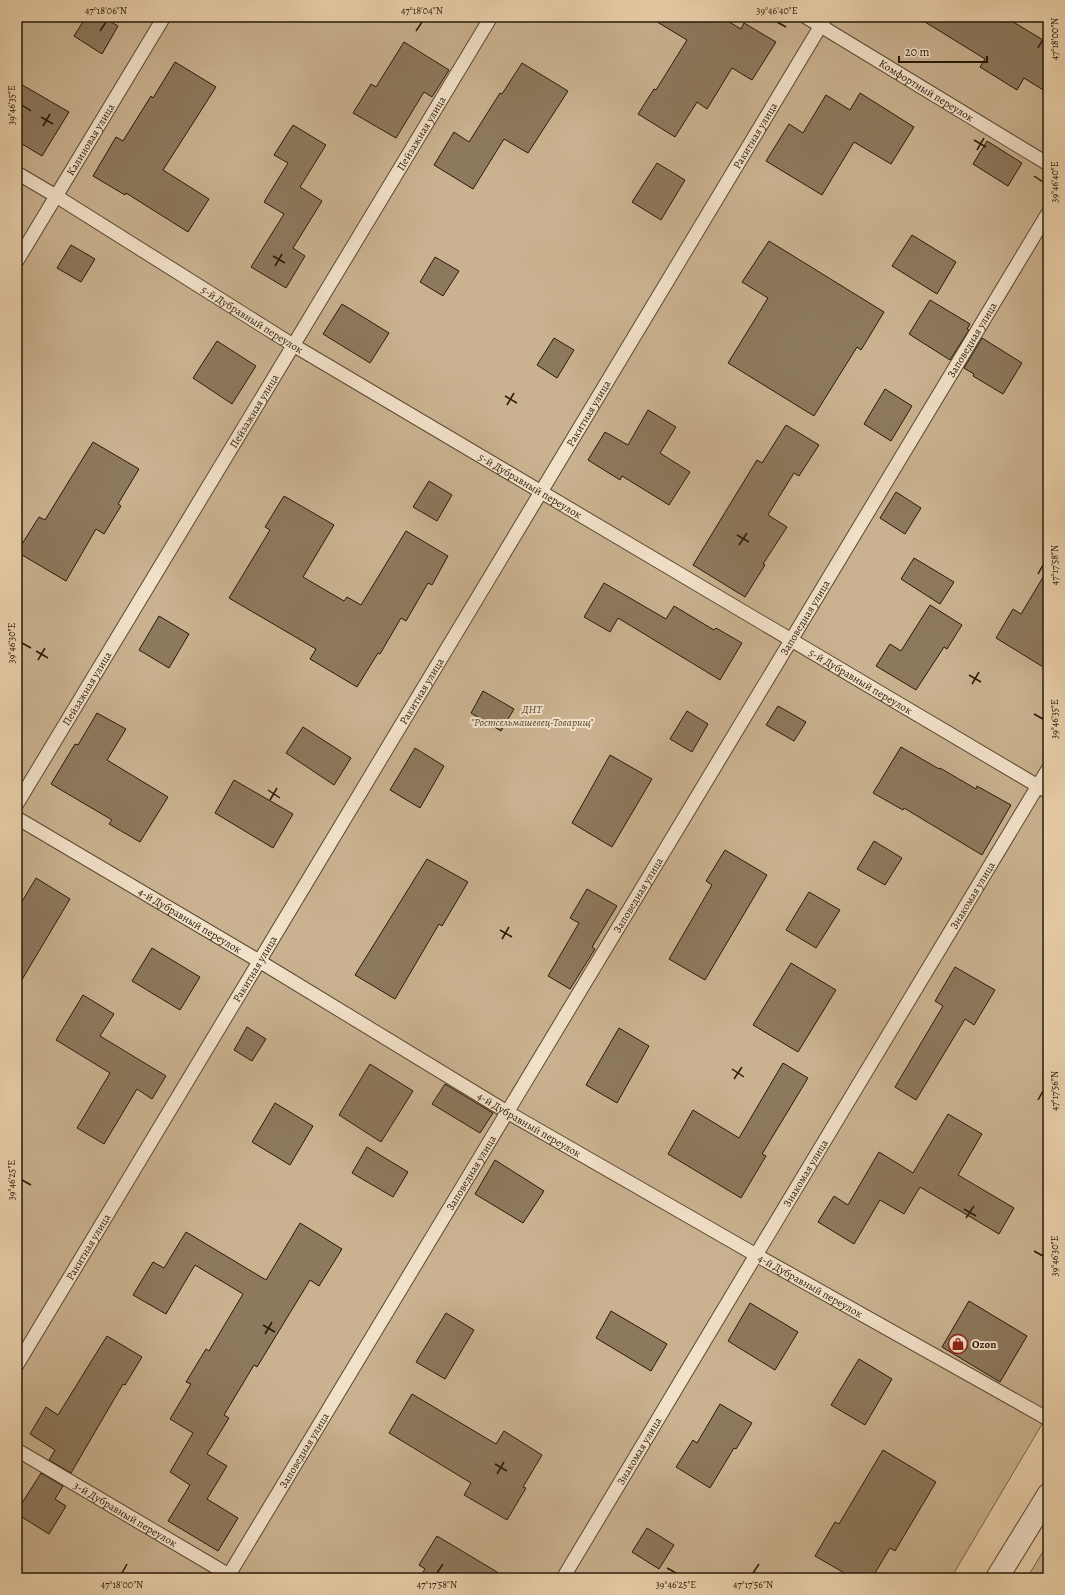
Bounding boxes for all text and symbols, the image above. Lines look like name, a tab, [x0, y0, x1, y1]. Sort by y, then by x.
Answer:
text: 47°18'06"N	[85, 4, 127, 17]
text: 47°18'04"N	[401, 4, 443, 17]
text: 39°46'40"E	[756, 4, 798, 17]
text: 47°18'00"N	[1048, 18, 1061, 60]
scale bar	[899, 38, 987, 64]
text: 20 m	[905, 44, 929, 60]
street label: Комфортный переулок	[876, 56, 977, 125]
text: 39°46'35"E	[5, 85, 18, 125]
street label: Пейзажная улица	[393, 93, 450, 173]
street label: Ракитная улица	[729, 99, 781, 171]
street label: Калиновая улица	[63, 100, 118, 178]
text: 39°46'40"E	[1048, 161, 1061, 203]
street label: 5-й Дубравный переулок	[198, 282, 306, 357]
street label: Заповедная улица	[943, 298, 1001, 380]
street label: Пейзажная улица	[226, 370, 282, 451]
street label: Ракитная улица	[562, 376, 614, 449]
street label: 5-й Дубравный переулок	[476, 449, 585, 522]
text: 47°17'58"N	[1048, 545, 1061, 585]
street label: Заповедная улица	[776, 576, 834, 658]
text: 39°46'30"E	[5, 622, 18, 664]
street label: 5-й Дубравный переулок	[806, 645, 915, 718]
street label: Пейзажная улица	[58, 648, 115, 728]
street label: Ракитная улица	[396, 654, 448, 727]
text: 39°46'35"E	[1048, 699, 1061, 739]
park label: ДНТ "Ростсельмашевец-Товарищ"	[471, 702, 594, 730]
street label: Заповедная улица	[609, 854, 667, 936]
street label: Знакомая улица	[946, 858, 999, 932]
street label: 4-й Дубравный переулок	[135, 884, 245, 957]
street label: Ракитная улица	[229, 932, 281, 1005]
text: 47°17'56"N	[1048, 1071, 1061, 1111]
street label: 4-й Дубравный переулок	[475, 1088, 584, 1161]
street label: Заповедная улица	[442, 1131, 500, 1213]
street label: Знакомая улица	[779, 1136, 832, 1210]
text: 39°46'25"E	[5, 1160, 18, 1200]
street label: Ракитная улица	[62, 1210, 114, 1283]
text: 39°46'30"E	[1048, 1235, 1061, 1277]
street label: 4-й Дубравный переулок	[755, 1250, 866, 1321]
shop icon: Ozon	[947, 1333, 969, 1355]
place label: Ozon	[972, 1337, 996, 1352]
street label: Заповедная улица	[275, 1409, 333, 1491]
street label: Знакомая улица	[613, 1414, 665, 1488]
street label: 3-й Дубравный переулок	[71, 1478, 180, 1550]
text: 47°18'00"N	[101, 1578, 143, 1591]
text: 47°17'58"N	[417, 1578, 457, 1591]
text: 39°46'25"E	[656, 1578, 696, 1591]
text: 47°17'56"N	[733, 1578, 773, 1591]

